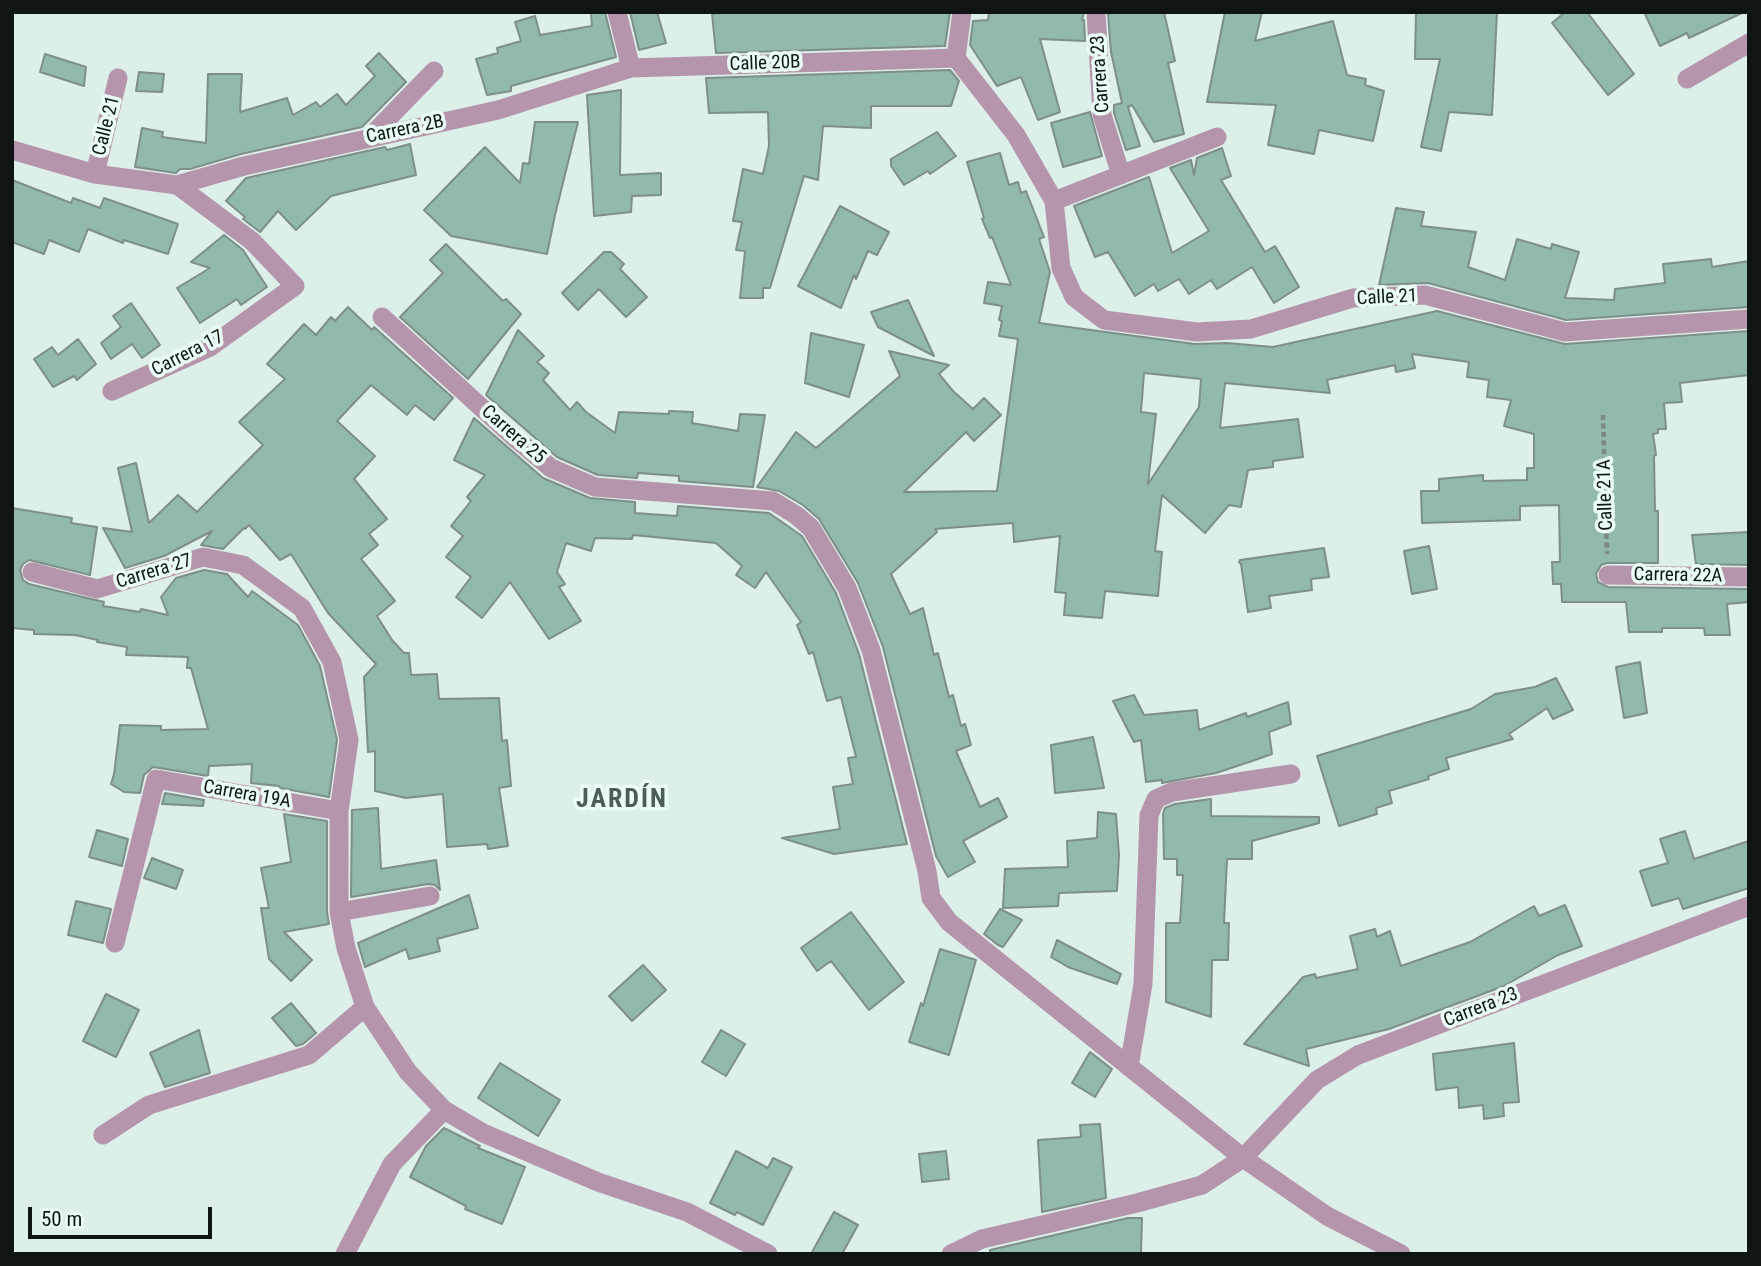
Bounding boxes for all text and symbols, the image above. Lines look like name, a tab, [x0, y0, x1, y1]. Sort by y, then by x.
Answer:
street label: Carrera 23	[1087, 34, 1115, 114]
street label: Calle 20B	[729, 51, 801, 77]
street label: Calle 21	[89, 94, 125, 158]
street label: Carrera 2B	[364, 111, 446, 149]
street label: Calle 21	[1356, 285, 1418, 311]
street label: Carrera 17	[148, 326, 228, 382]
street label: Carrera 25	[476, 401, 550, 469]
street label: Calle 21A	[1593, 459, 1619, 531]
street label: Carrera 27	[113, 550, 195, 594]
street label: Carrera 22A	[1633, 564, 1723, 588]
street label: Carrera 19A	[201, 776, 293, 814]
district label: JARDÍN	[577, 784, 667, 816]
street label: Carrera 23	[1441, 983, 1521, 1033]
scale bar	[32, 1192, 215, 1236]
text: 50 m	[41, 1207, 82, 1231]

